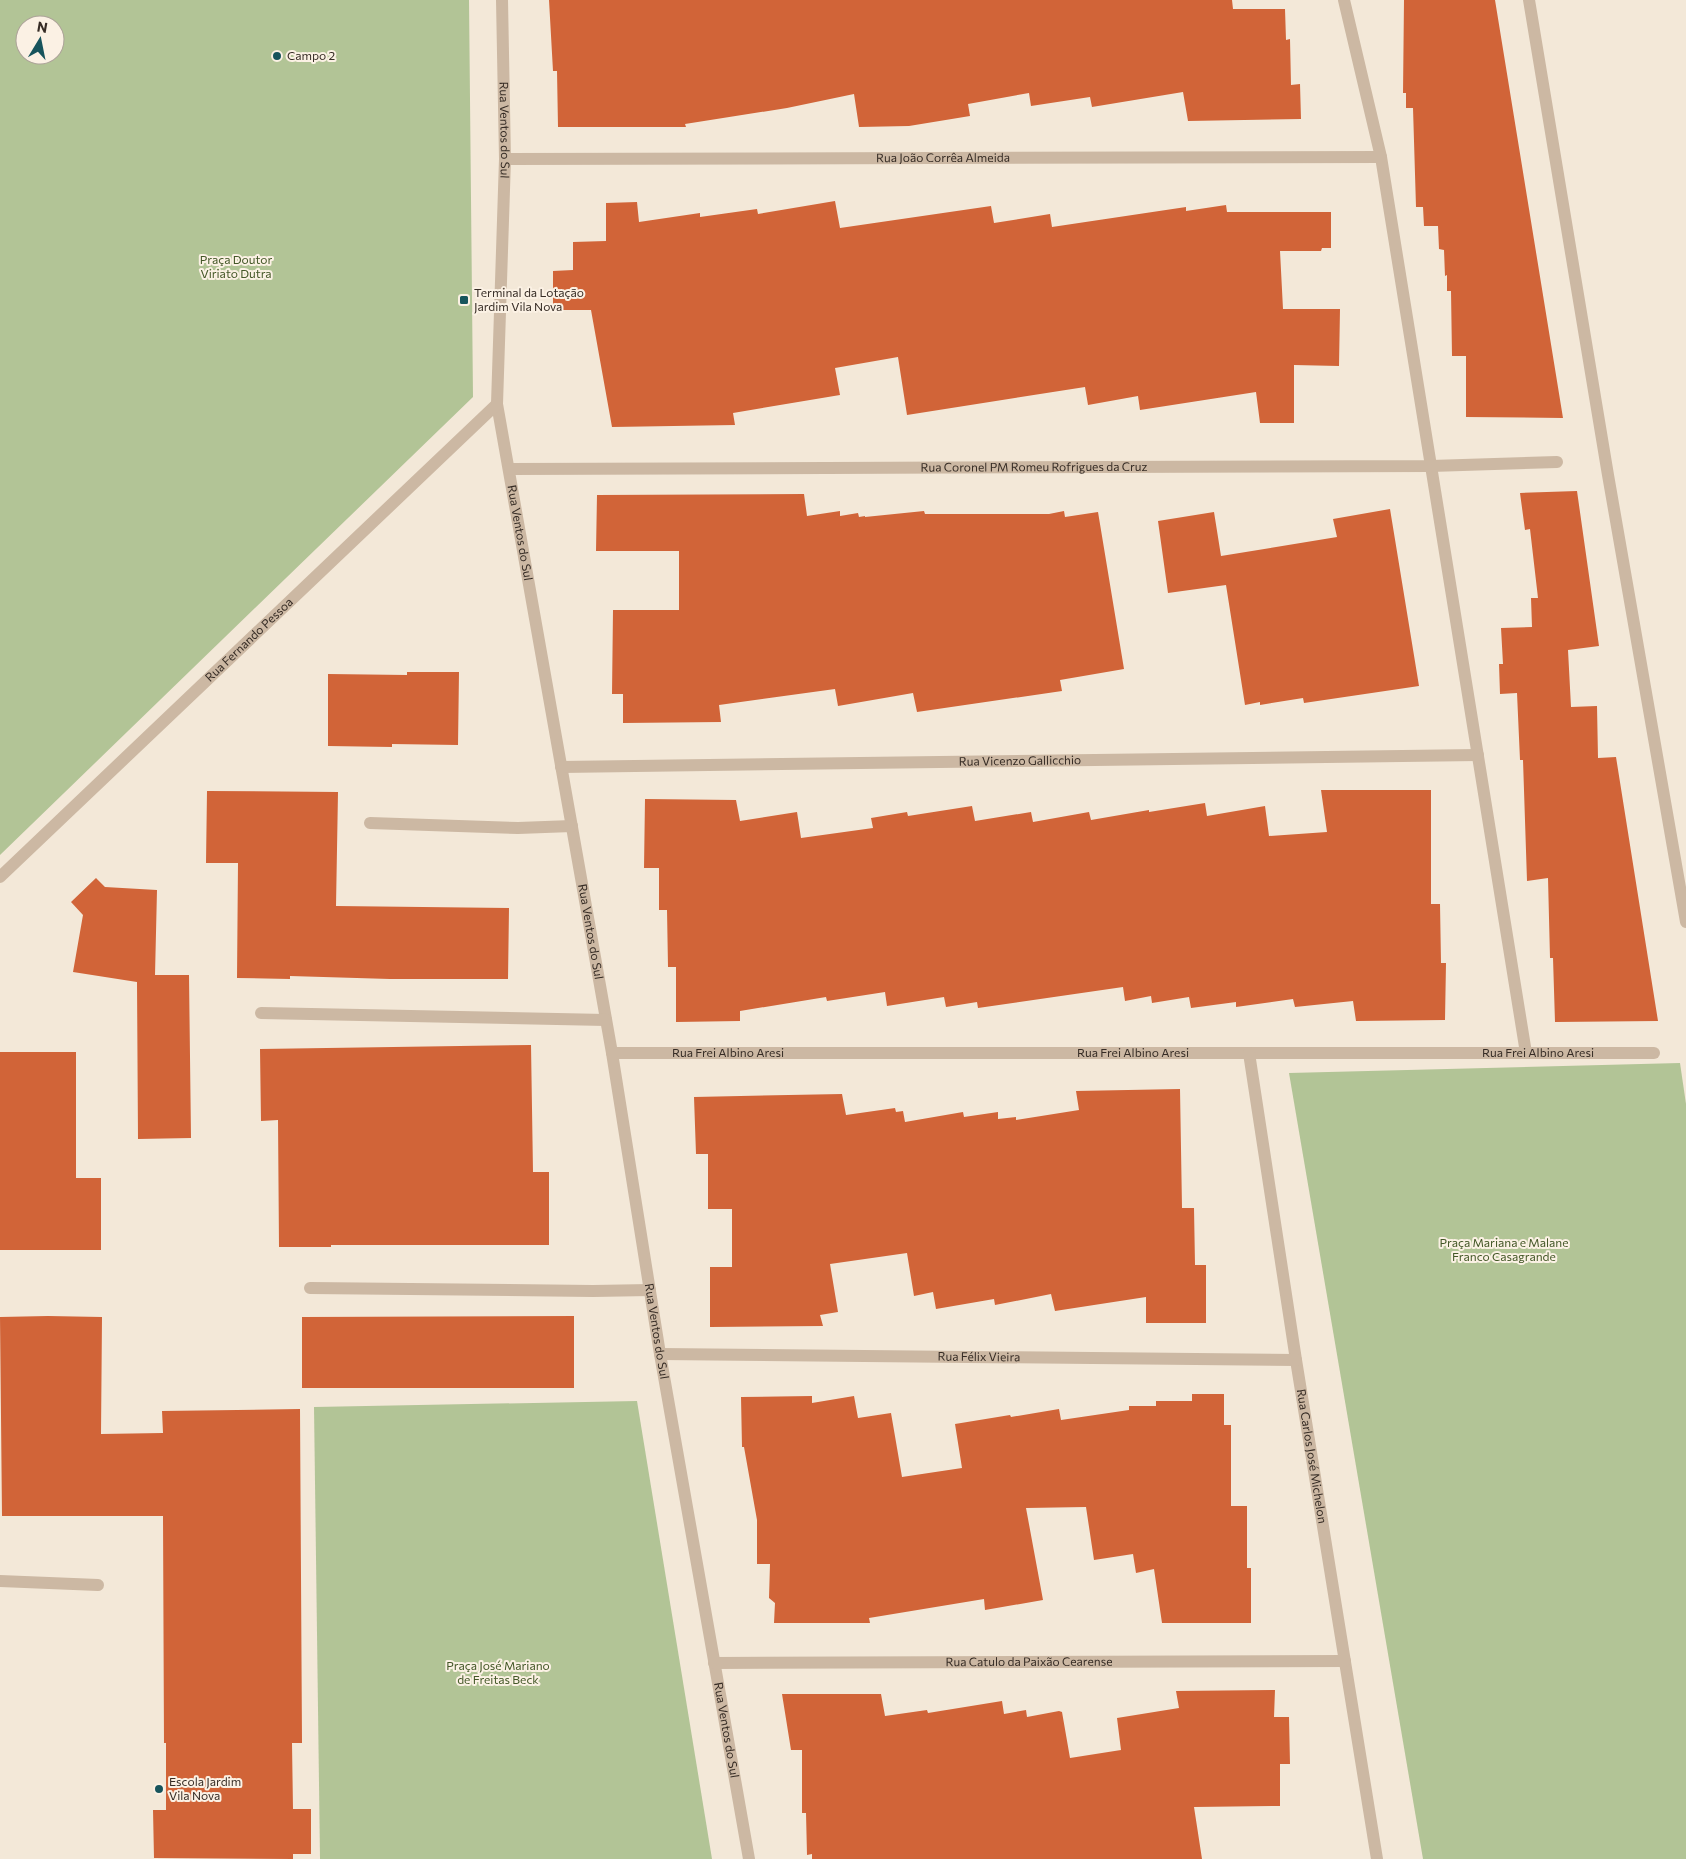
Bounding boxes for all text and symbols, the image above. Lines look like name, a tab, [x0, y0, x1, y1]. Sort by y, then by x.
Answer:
north arrow	[15, 15, 65, 65]
text: N	[36, 17, 49, 36]
place label: Campo 2	[287, 48, 336, 62]
marker: Campo 2	[271, 50, 283, 62]
street label: Rua Ventos do Sul	[498, 81, 513, 179]
street label: Rua João Corrêa Almeida	[876, 150, 1010, 165]
park label: Praça Doutor Viriato Dutra	[200, 252, 272, 280]
place label: Terminal da Lotação Jardim Vila Nova	[474, 285, 584, 314]
marker: Terminal da Lotação Jardim Vila Nova	[458, 294, 470, 306]
street label: Rua Coronel PM Romeu Rofrigues da Cruz	[921, 459, 1147, 474]
street label: Rua Ventos do Sul	[505, 484, 536, 582]
street label: Rua Fernando Pessoa	[202, 594, 295, 684]
street label: Rua Vicenzo Gallicchio	[959, 752, 1081, 768]
street label: Rua Ventos do Sul	[576, 883, 607, 980]
street label: Rua Frei Albino Aresi	[672, 1045, 784, 1059]
street label: Rua Frei Albino Aresi	[1077, 1045, 1189, 1059]
street label: Rua Frei Albino Aresi	[1482, 1045, 1594, 1059]
park label: Praça Mariana e Malane Franco Casagrande	[1439, 1235, 1569, 1263]
street label: Rua Ventos do Sul	[643, 1282, 672, 1380]
street label: Rua Félix Vieira	[938, 1349, 1020, 1363]
street label: Rua Carlos José Michelon	[1295, 1388, 1330, 1524]
street label: Rua Catulo da Paixão Cearense	[945, 1654, 1113, 1668]
park label: Praça José Mariano de Freitas Beck	[446, 1658, 550, 1686]
street label: Rua Ventos do Sul	[712, 1681, 743, 1779]
place label: Escola Jardim Vila Nova	[169, 1774, 241, 1802]
marker: Escola Jardim Vila Nova	[153, 1783, 165, 1795]

